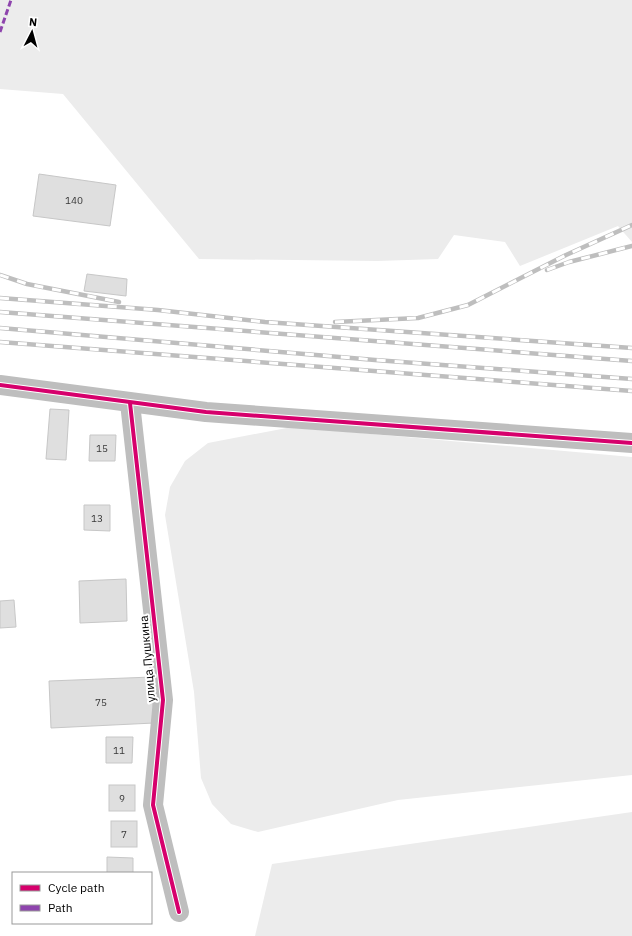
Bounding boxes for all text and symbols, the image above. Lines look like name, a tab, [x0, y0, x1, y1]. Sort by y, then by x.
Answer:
north arrow	[12, 12, 52, 52]
text: N	[28, 15, 38, 29]
house number: 140	[65, 194, 83, 207]
house number: 15	[96, 442, 108, 455]
house number: 13	[91, 512, 103, 525]
street label: улица Пушкина	[136, 614, 158, 703]
house number: 75	[95, 696, 107, 709]
house number: 11	[113, 744, 125, 757]
house number: 9	[119, 792, 125, 805]
house number: 7	[121, 828, 127, 841]
legend	[12, 872, 152, 924]
text: Cycle path	[48, 880, 105, 895]
text: Path	[48, 900, 73, 915]

